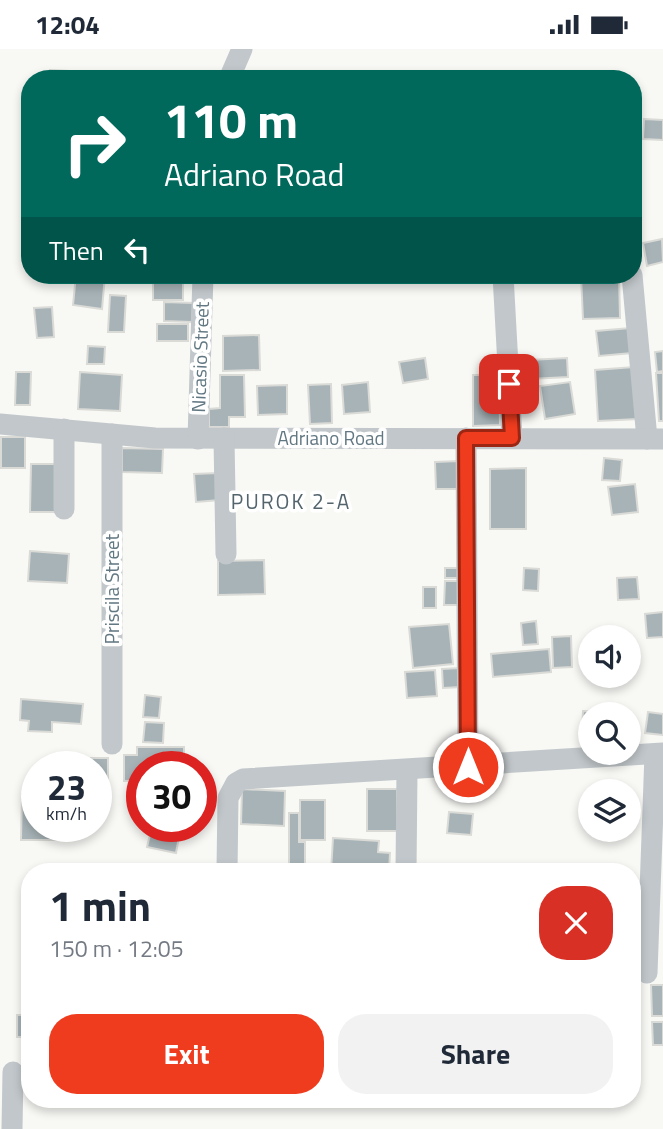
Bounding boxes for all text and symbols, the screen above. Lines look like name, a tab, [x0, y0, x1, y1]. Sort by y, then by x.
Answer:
text: 12:04	[35, 5, 100, 44]
text: 110 m	[164, 82, 298, 157]
icon: right	[49, 98, 140, 189]
text: Adriano Road	[164, 150, 344, 198]
text: Then	[49, 231, 104, 270]
icon: left	[118, 231, 156, 269]
street label: Nicasio Street	[183, 301, 216, 413]
pin	[479, 354, 539, 414]
icon: arrive	[490, 365, 528, 403]
street label: Adriano Road	[277, 423, 385, 452]
district label: PUROK 2-A	[231, 485, 351, 517]
street label: Priscila Street	[97, 533, 126, 644]
map controls	[578, 625, 641, 842]
button: sound	[578, 625, 641, 688]
button: search	[578, 702, 641, 765]
position arrow	[431, 730, 505, 804]
speed limit sign: 30	[126, 751, 217, 842]
text: 23	[47, 760, 86, 814]
button: layers	[578, 779, 641, 842]
text: km/h	[46, 800, 87, 827]
text: 1 min	[49, 873, 151, 937]
button: close	[539, 886, 613, 960]
text: 150 m · 12:05	[49, 931, 184, 966]
button: Exit	[49, 1014, 324, 1094]
button: Share	[338, 1014, 613, 1094]

